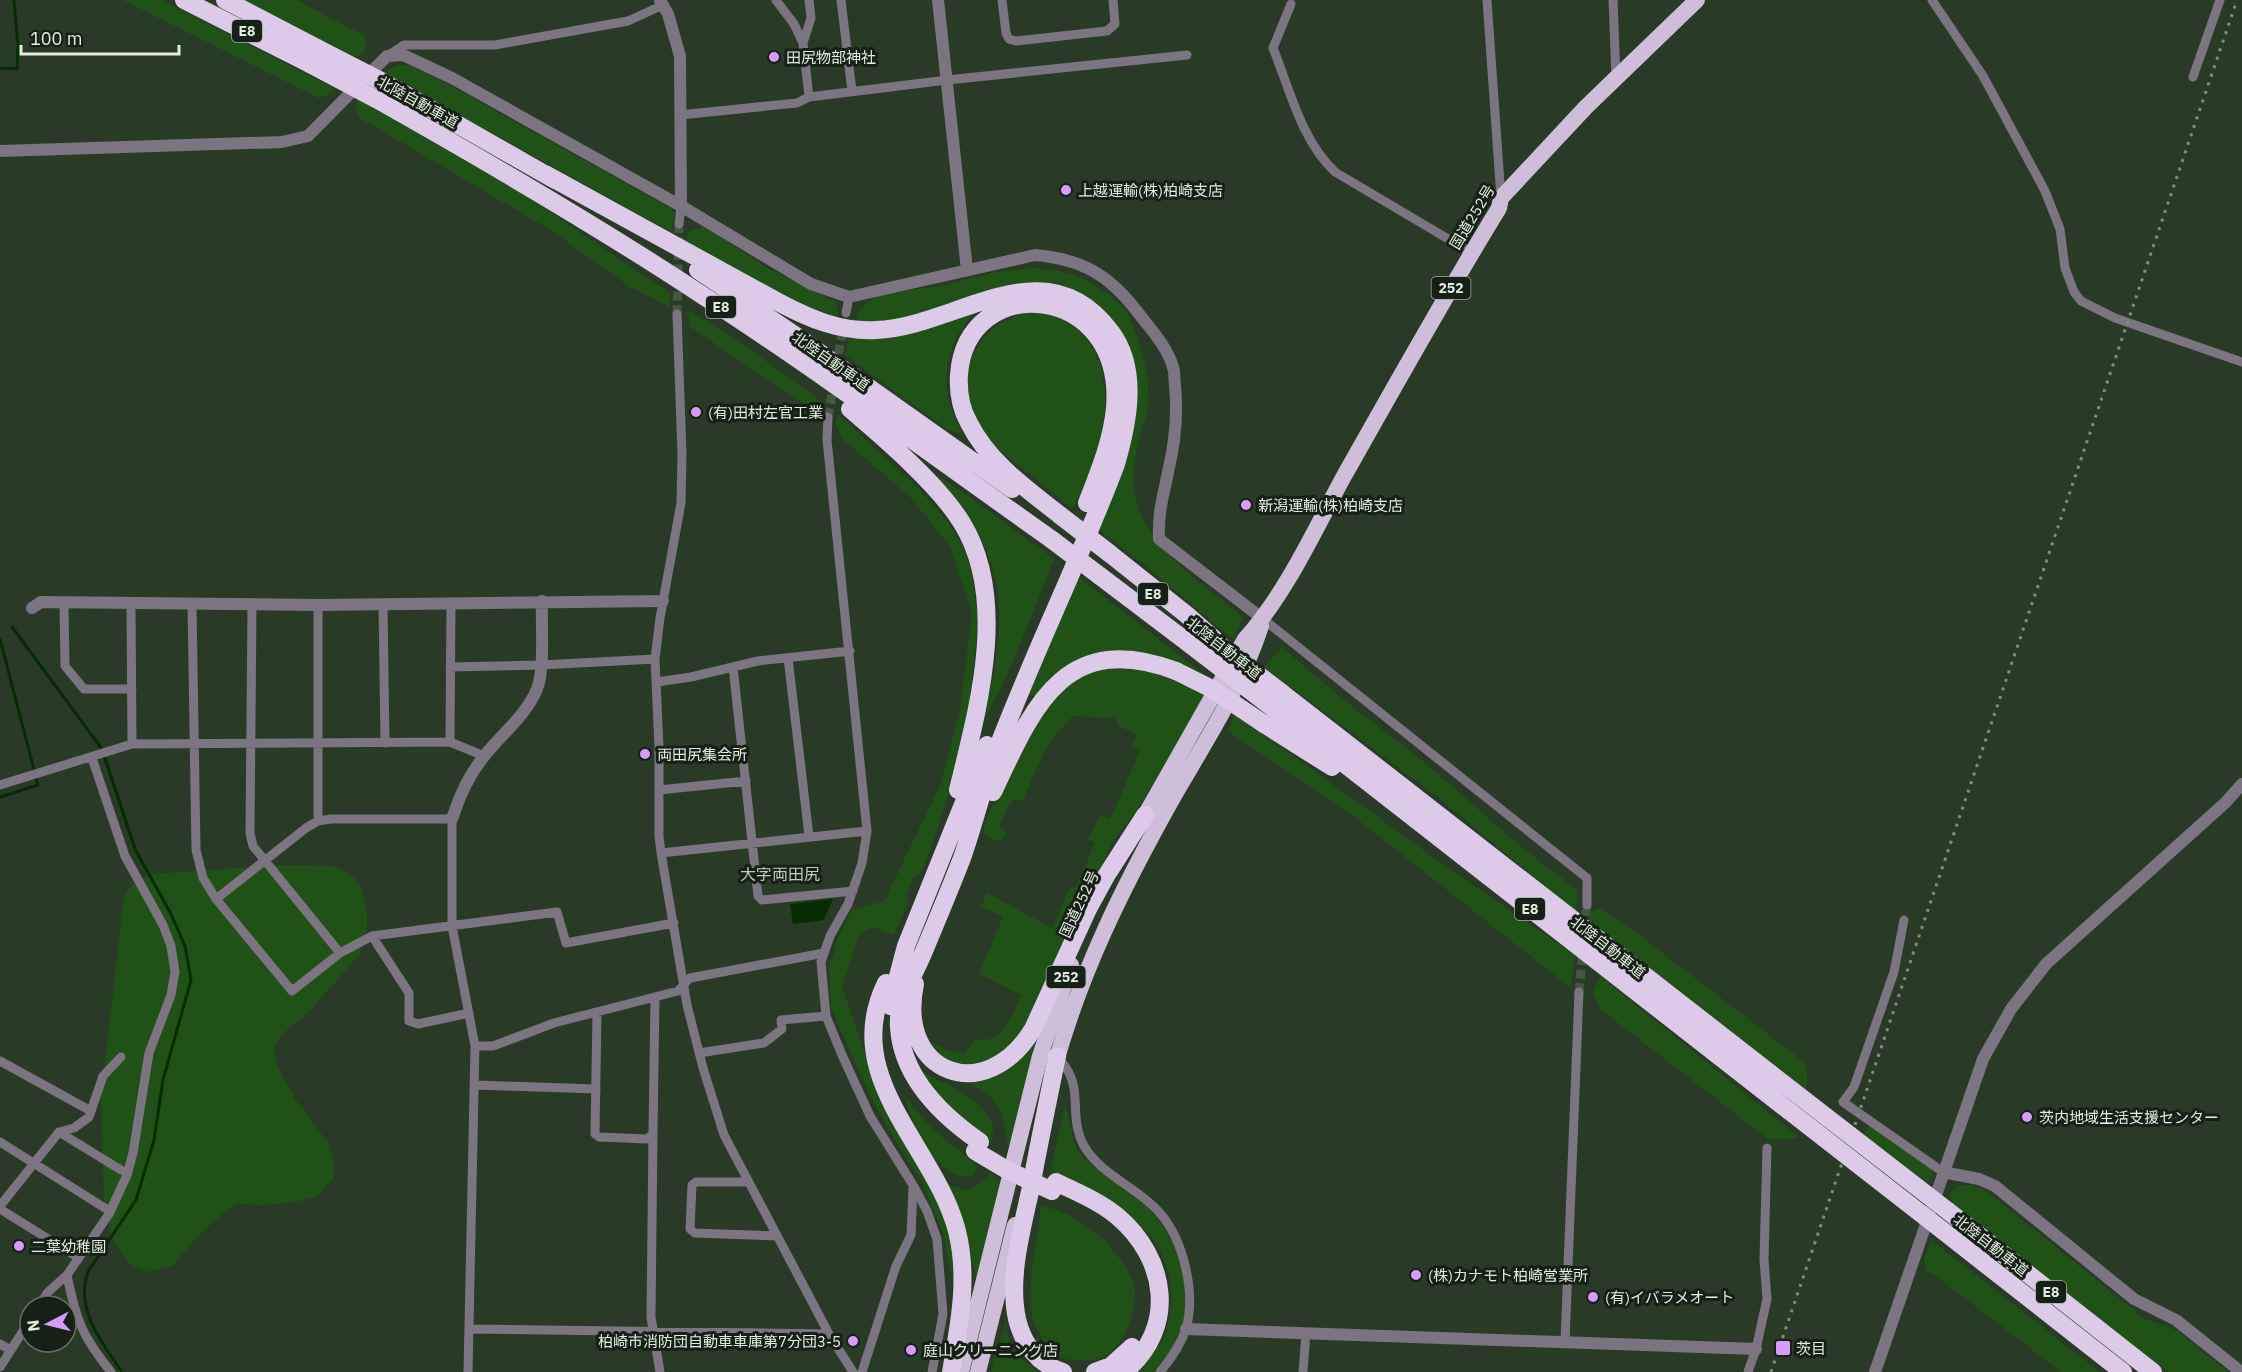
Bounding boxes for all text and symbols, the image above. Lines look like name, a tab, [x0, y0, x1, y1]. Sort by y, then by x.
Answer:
scale bar	[21, 18, 178, 56]
road number: E8	[232, 20, 262, 42]
text: 100 m	[30, 27, 82, 50]
place label: 田尻物部神社	[786, 48, 876, 67]
marker: 田尻物部神社	[767, 50, 781, 64]
street label: 北陸自動車道	[374, 72, 462, 132]
place label: 上越運輸(株)柏崎支店	[1078, 181, 1223, 200]
street label: 国道252号	[1445, 181, 1499, 253]
marker: 上越運輸(株)柏崎支店	[1059, 183, 1073, 197]
road number: 252	[1432, 277, 1470, 299]
road number: E8	[706, 296, 736, 318]
street label: 北陸自動車道	[789, 327, 873, 395]
place label: (有)田村左官工業	[708, 403, 823, 422]
marker: (有)田村左官工業	[689, 405, 703, 419]
place label: 新潟運輸(株)柏崎支店	[1258, 496, 1403, 515]
marker: 新潟運輸(株)柏崎支店	[1239, 498, 1253, 512]
road number: E8	[1138, 583, 1168, 605]
street label: 北陸自動車道	[1183, 613, 1265, 683]
place label: 両田尻集会所	[657, 745, 747, 764]
marker: 両田尻集会所	[638, 747, 652, 761]
district label: 大字両田尻	[740, 864, 820, 884]
street label: 国道252号	[1055, 867, 1103, 941]
road number: E8	[1515, 898, 1545, 920]
street label: 北陸自動車道	[1567, 912, 1649, 982]
road number: 252	[1046, 966, 1086, 988]
place label: 茨内地域生活支援センター	[2039, 1108, 2219, 1127]
marker: 茨内地域生活支援センター	[2020, 1110, 2034, 1124]
street label: 北陸自動車道	[1950, 1210, 2032, 1280]
place label: 二葉幼稚園	[31, 1237, 106, 1256]
marker: 二葉幼稚園	[12, 1239, 26, 1253]
place label: (株)カナモト柏崎営業所	[1428, 1266, 1588, 1285]
marker: (株)カナモト柏崎営業所	[1409, 1268, 1423, 1282]
road number: E8	[2036, 1281, 2066, 1303]
place label: (有)イバラメオート	[1605, 1288, 1734, 1307]
marker: (有)イバラメオート	[1586, 1290, 1600, 1304]
north arrow	[18, 1294, 78, 1354]
text: N	[22, 1319, 44, 1333]
place label: 柏崎市消防団自動車車庫第7分団3-5	[598, 1332, 841, 1351]
marker: 柏崎市消防団自動車車庫第7分団3-5	[846, 1334, 860, 1348]
marker: 茨目	[1774, 1339, 1792, 1357]
place label: 茨目	[1796, 1339, 1826, 1358]
place label: 庭山クリーニング店	[923, 1341, 1058, 1360]
marker: 庭山クリーニング店	[904, 1343, 918, 1357]

